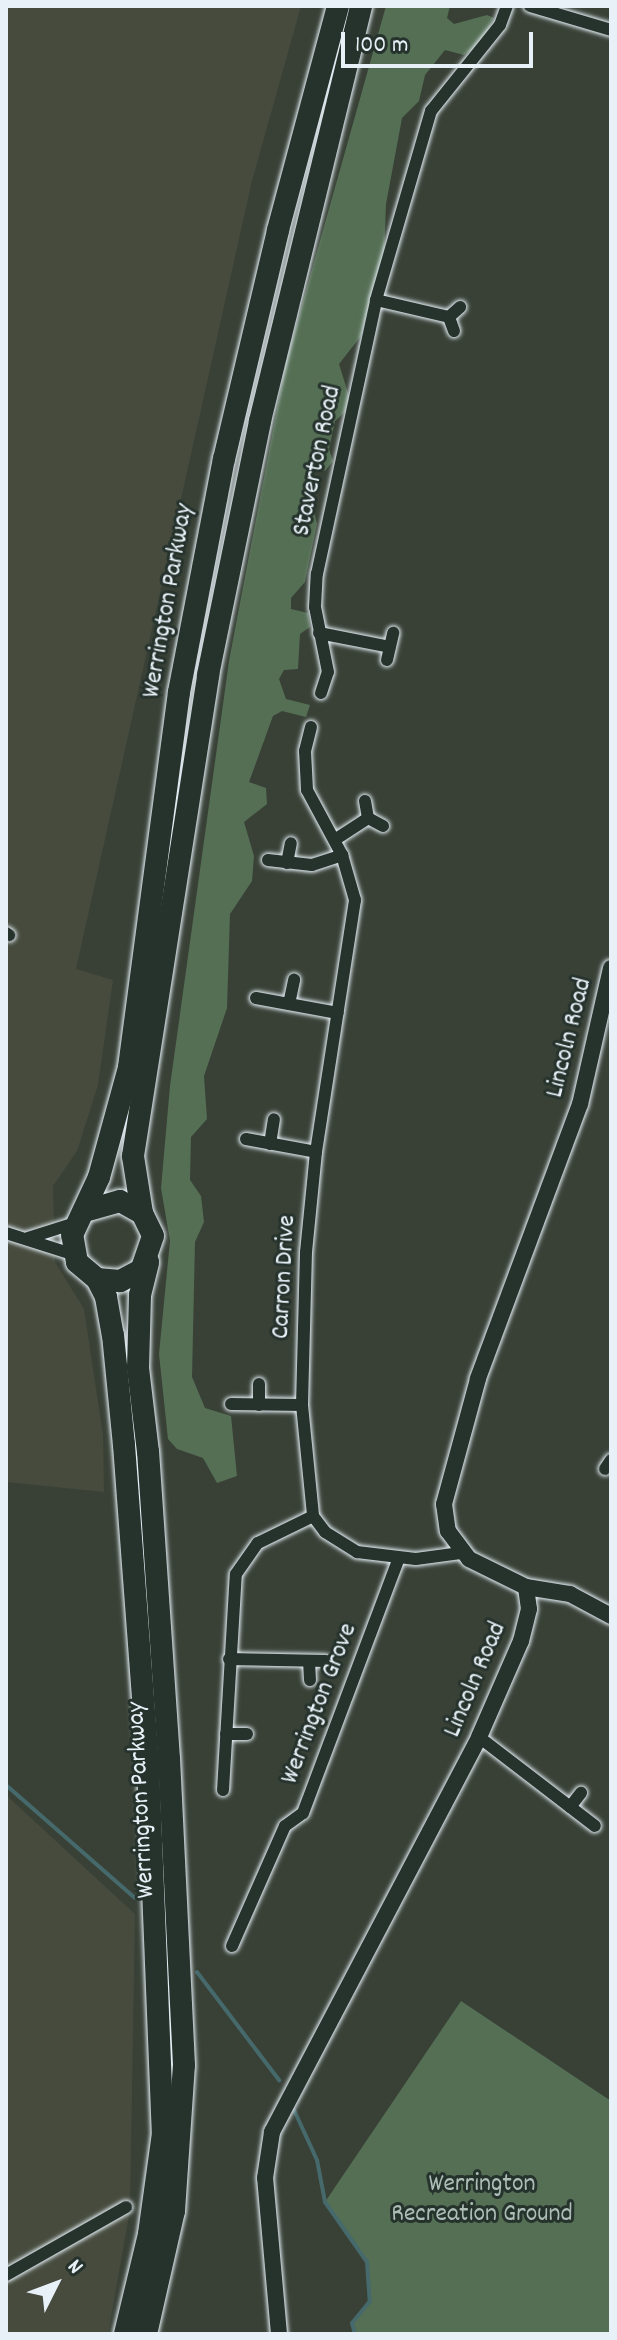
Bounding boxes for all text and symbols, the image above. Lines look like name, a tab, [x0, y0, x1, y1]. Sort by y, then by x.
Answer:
scale bar	[345, 16, 537, 66]
text: 100 m	[355, 29, 408, 63]
street label: Staverton Road	[287, 383, 349, 539]
street label: Werrington Parkway	[137, 501, 201, 701]
street label: Lincoln Road	[540, 975, 600, 1101]
street label: Carron Drive	[266, 1214, 304, 1340]
street label: Lincoln Road	[438, 1618, 514, 1742]
street label: Werrington Grove	[275, 1619, 365, 1789]
street label: Werrington Parkway	[121, 1701, 163, 1899]
park label: Werrington Recreation Ground	[391, 2169, 573, 2230]
north arrow	[16, 2244, 96, 2324]
text: N	[59, 2253, 89, 2282]

